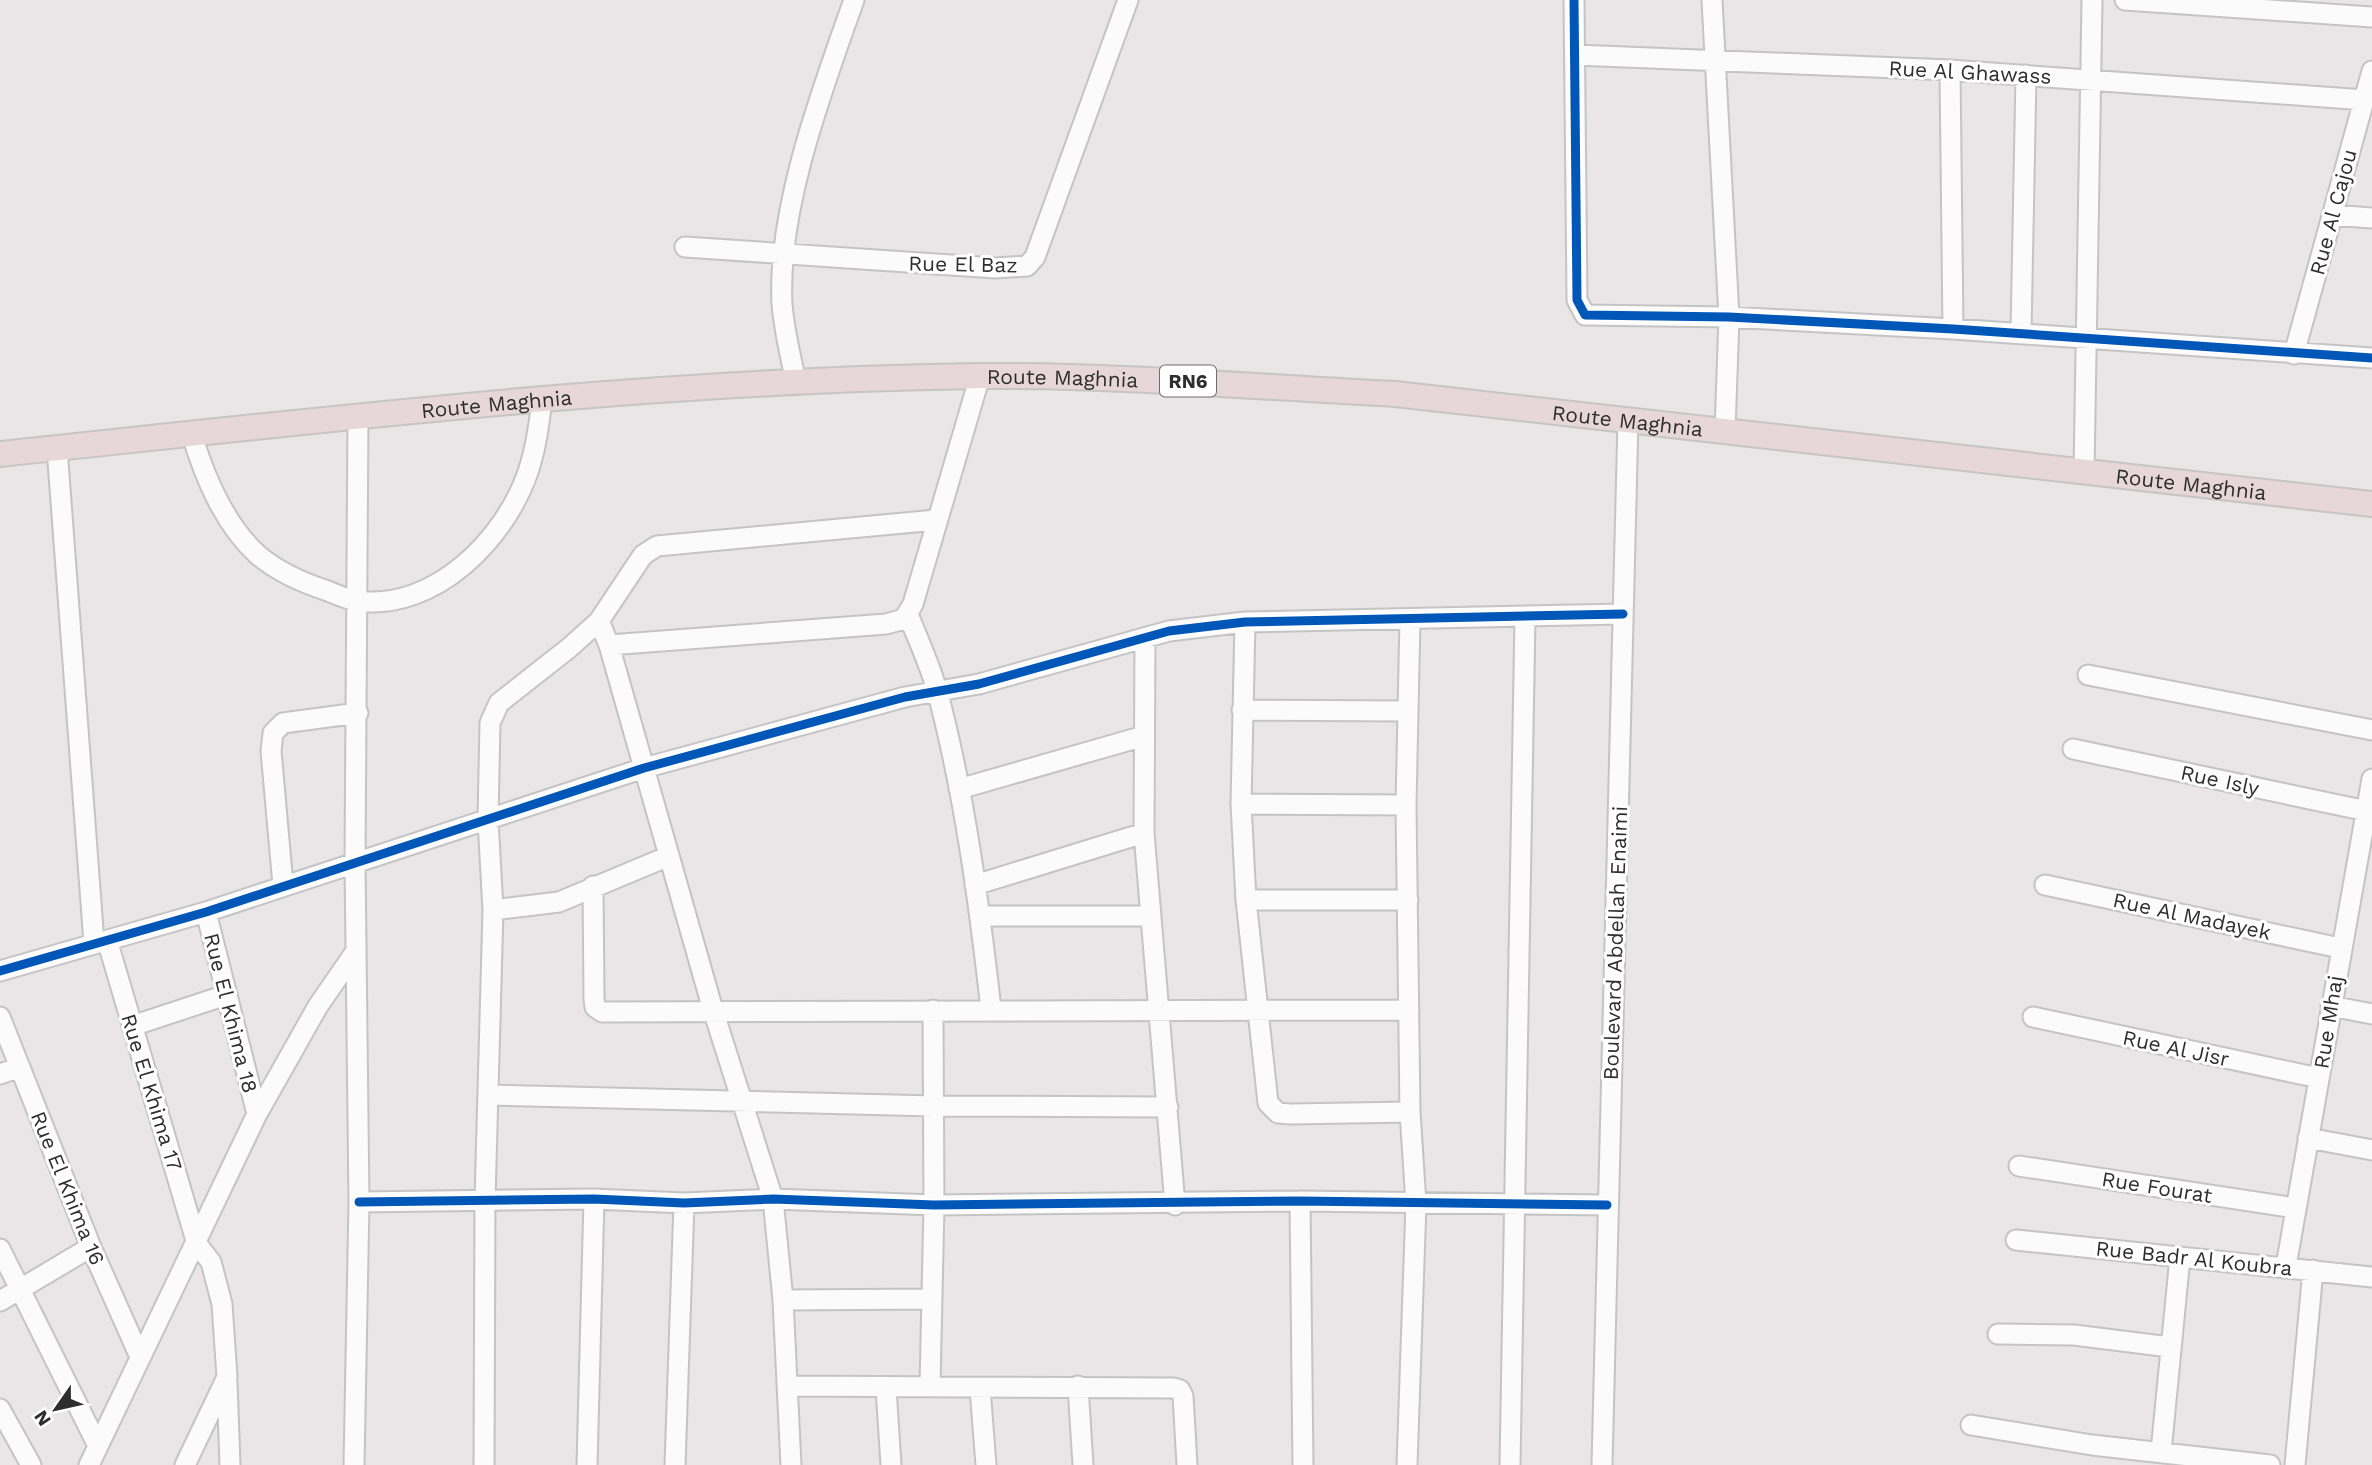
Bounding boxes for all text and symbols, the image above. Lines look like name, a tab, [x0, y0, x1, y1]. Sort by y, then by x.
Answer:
street label: Rue Al Ghawass	[1888, 55, 2052, 89]
street label: Rue Al Cajou	[2304, 146, 2362, 278]
street label: Rue El Baz	[908, 251, 1018, 277]
street label: Route Maghnia	[987, 363, 1139, 392]
road number: RN6	[1160, 366, 1216, 396]
street label: Route Maghnia	[420, 384, 573, 423]
street label: Route Maghnia	[1551, 399, 1704, 441]
street label: Route Maghnia	[2114, 463, 2268, 505]
street label: Rue Isly	[2178, 759, 2262, 801]
street label: Boulevard Abdellah Enaimi	[1598, 805, 1632, 1081]
street label: Rue Al Madayek	[2111, 887, 2273, 945]
street label: Rue El Khima 18	[199, 930, 263, 1096]
street label: Rue Mhaj	[2308, 973, 2348, 1071]
street label: Rue El Khima 17	[116, 1011, 188, 1174]
street label: Rue Al Jisr	[2120, 1025, 2232, 1072]
street label: Rue El Khima 16	[26, 1107, 110, 1269]
street label: Rue Fourat	[2100, 1166, 2214, 1208]
street label: Rue Badr Al Koubra	[2094, 1235, 2294, 1281]
north arrow	[21, 1374, 91, 1444]
text: N	[29, 1406, 56, 1430]

